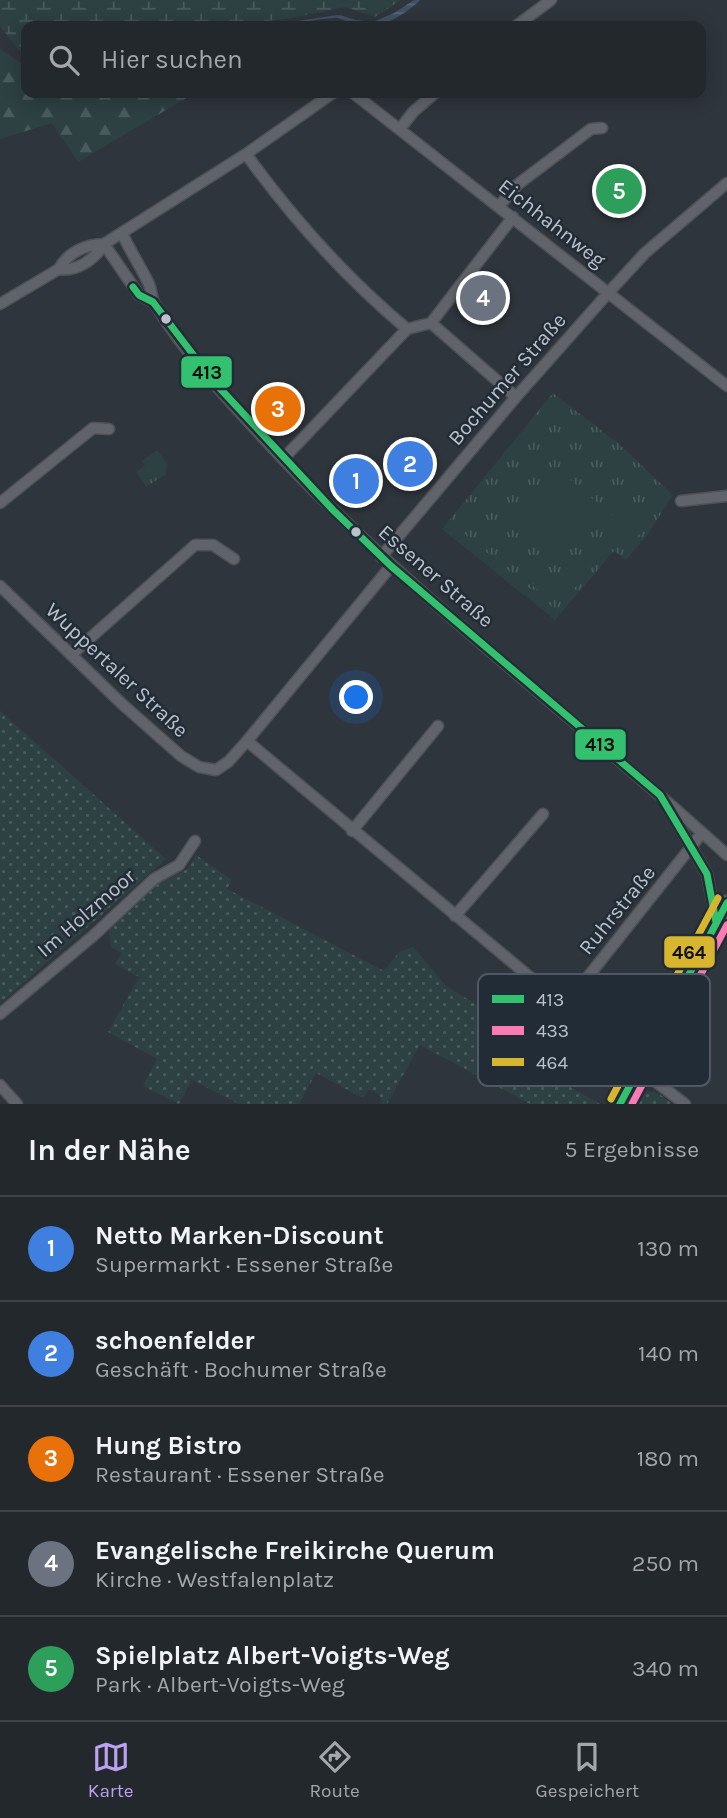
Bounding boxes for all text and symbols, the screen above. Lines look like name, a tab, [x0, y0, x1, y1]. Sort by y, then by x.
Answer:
search box	[21, 21, 706, 98]
icon: search	[45, 41, 83, 79]
text: Hier suchen	[101, 44, 243, 75]
pin: 5	[596, 165, 642, 217]
street label: Eichhahnweg	[494, 174, 610, 272]
pin: 4	[460, 272, 506, 324]
street label: Bochumer Straße	[443, 308, 571, 450]
unlabelled marker	[159, 312, 173, 326]
line badge: 413	[180, 355, 233, 389]
text: 413	[192, 362, 222, 384]
pin: 3	[255, 383, 301, 435]
pin: 2	[387, 438, 433, 490]
pin: 1	[333, 455, 379, 507]
street label: Essener Straße	[374, 520, 498, 632]
unlabelled marker	[349, 525, 363, 539]
street label: Wuppertaler Straße	[41, 598, 193, 742]
your location	[339, 680, 373, 714]
line badge: 413	[574, 728, 627, 761]
text: 413	[585, 734, 615, 756]
street label: Ruhrstraße	[574, 861, 660, 959]
street label: Im Holzmoor	[32, 864, 140, 962]
line badge: 464	[663, 935, 716, 969]
text: 464	[672, 942, 707, 964]
legend	[478, 974, 710, 1086]
text: 413	[536, 989, 564, 1011]
text: 433	[536, 1020, 569, 1042]
text: 464	[536, 1052, 568, 1074]
text: In der Nähe	[28, 1132, 191, 1168]
text: 5 Ergebnisse	[565, 1136, 699, 1163]
text: Netto Marken-Discount	[95, 1220, 384, 1251]
text: 1	[47, 1235, 55, 1262]
text: 130 m	[637, 1235, 699, 1262]
text: Supermarkt · Essener Straße	[95, 1251, 393, 1278]
text: schoenfelder	[95, 1325, 255, 1356]
text: 2	[44, 1340, 58, 1367]
text: 140 m	[638, 1340, 699, 1367]
text: Geschäft · Bochumer Straße	[95, 1356, 387, 1383]
text: Hung Bistro	[95, 1430, 242, 1461]
text: 3	[44, 1445, 58, 1472]
text: 180 m	[637, 1445, 699, 1472]
text: Restaurant · Essener Straße	[95, 1461, 385, 1488]
text: Evangelische Freikirche Querum	[95, 1535, 495, 1566]
text: 4	[44, 1550, 58, 1577]
text: 250 m	[632, 1550, 699, 1577]
text: Kirche · Westfalenplatz	[95, 1566, 334, 1593]
text: Spielplatz Albert-Voigts-Weg	[95, 1640, 450, 1671]
text: 5	[44, 1655, 58, 1682]
text: 340 m	[632, 1655, 699, 1682]
text: Park · Albert-Voigts-Weg	[95, 1671, 345, 1698]
tab: Karte	[88, 1738, 134, 1802]
tab: Route	[309, 1738, 360, 1802]
tab: Gespeichert	[536, 1738, 639, 1802]

